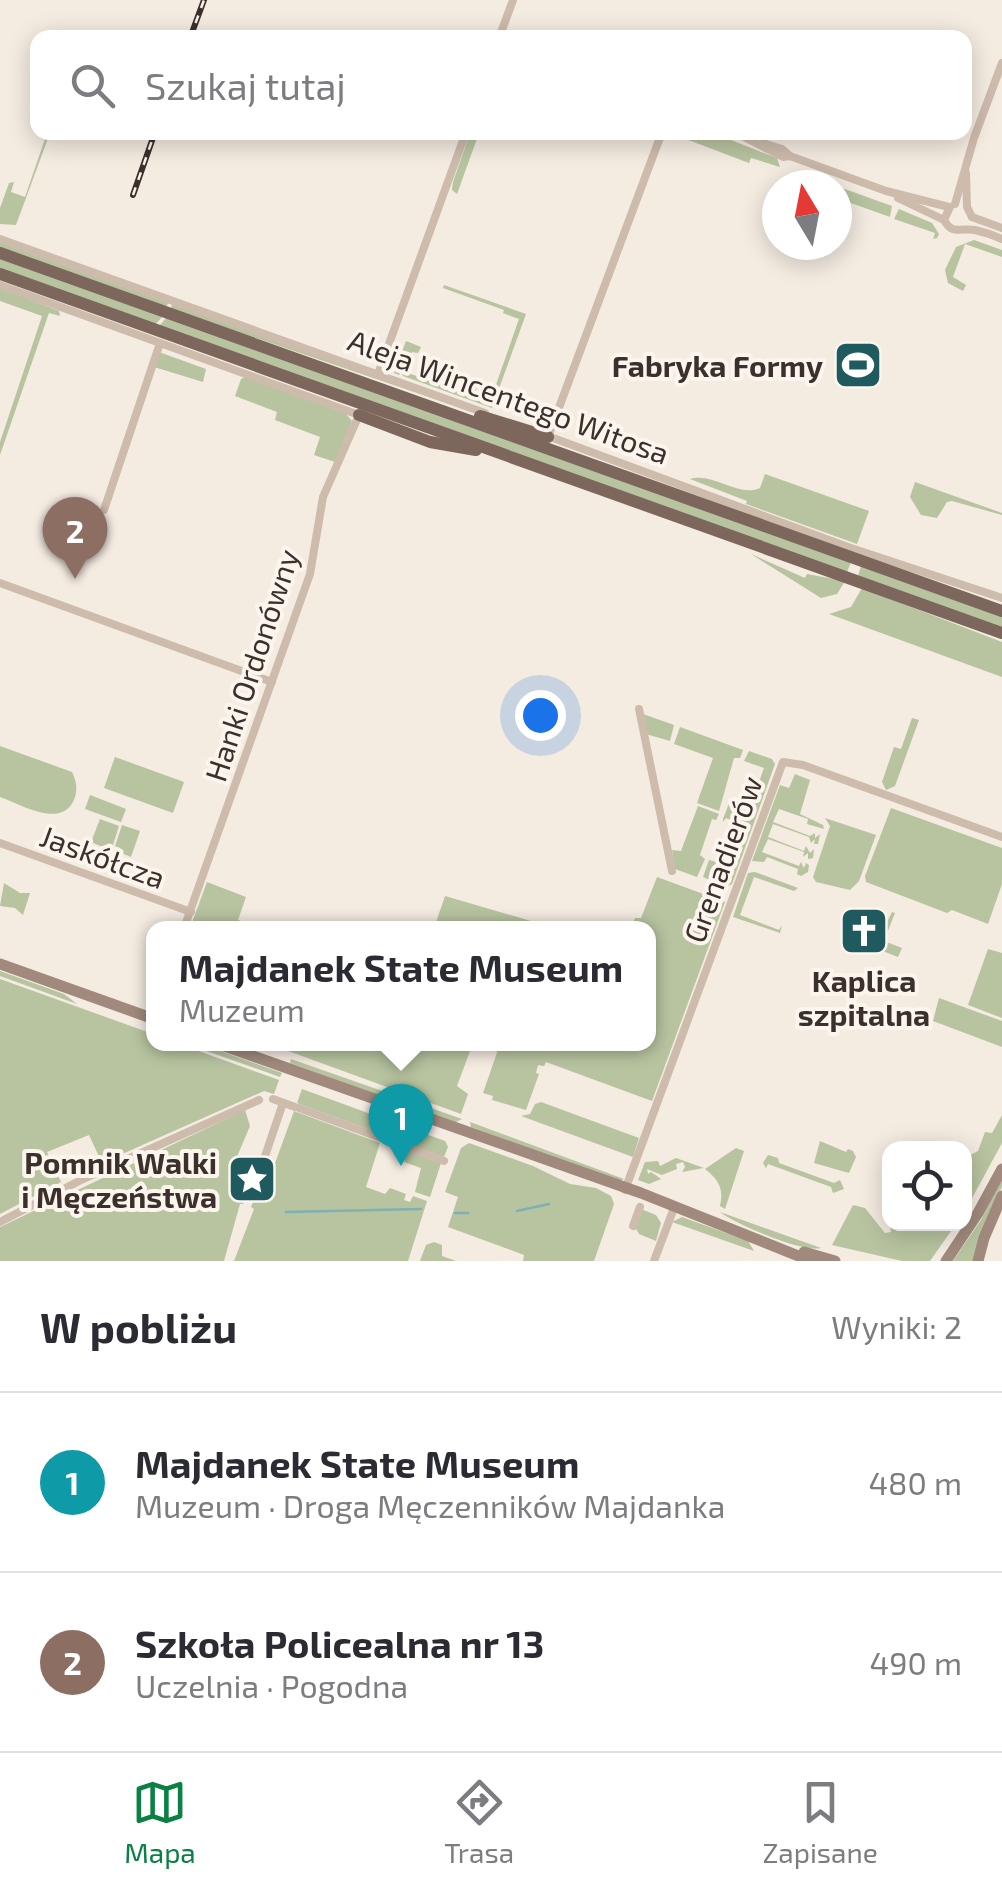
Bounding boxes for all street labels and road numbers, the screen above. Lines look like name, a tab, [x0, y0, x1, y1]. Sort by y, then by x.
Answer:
street label: Aleja Wincentego Witosa	[344, 321, 674, 471]
street label: Hanki Ordonówny	[197, 544, 306, 786]
street label: Grenadierów	[675, 771, 769, 947]
street label: Jaskółcza	[36, 817, 170, 895]

